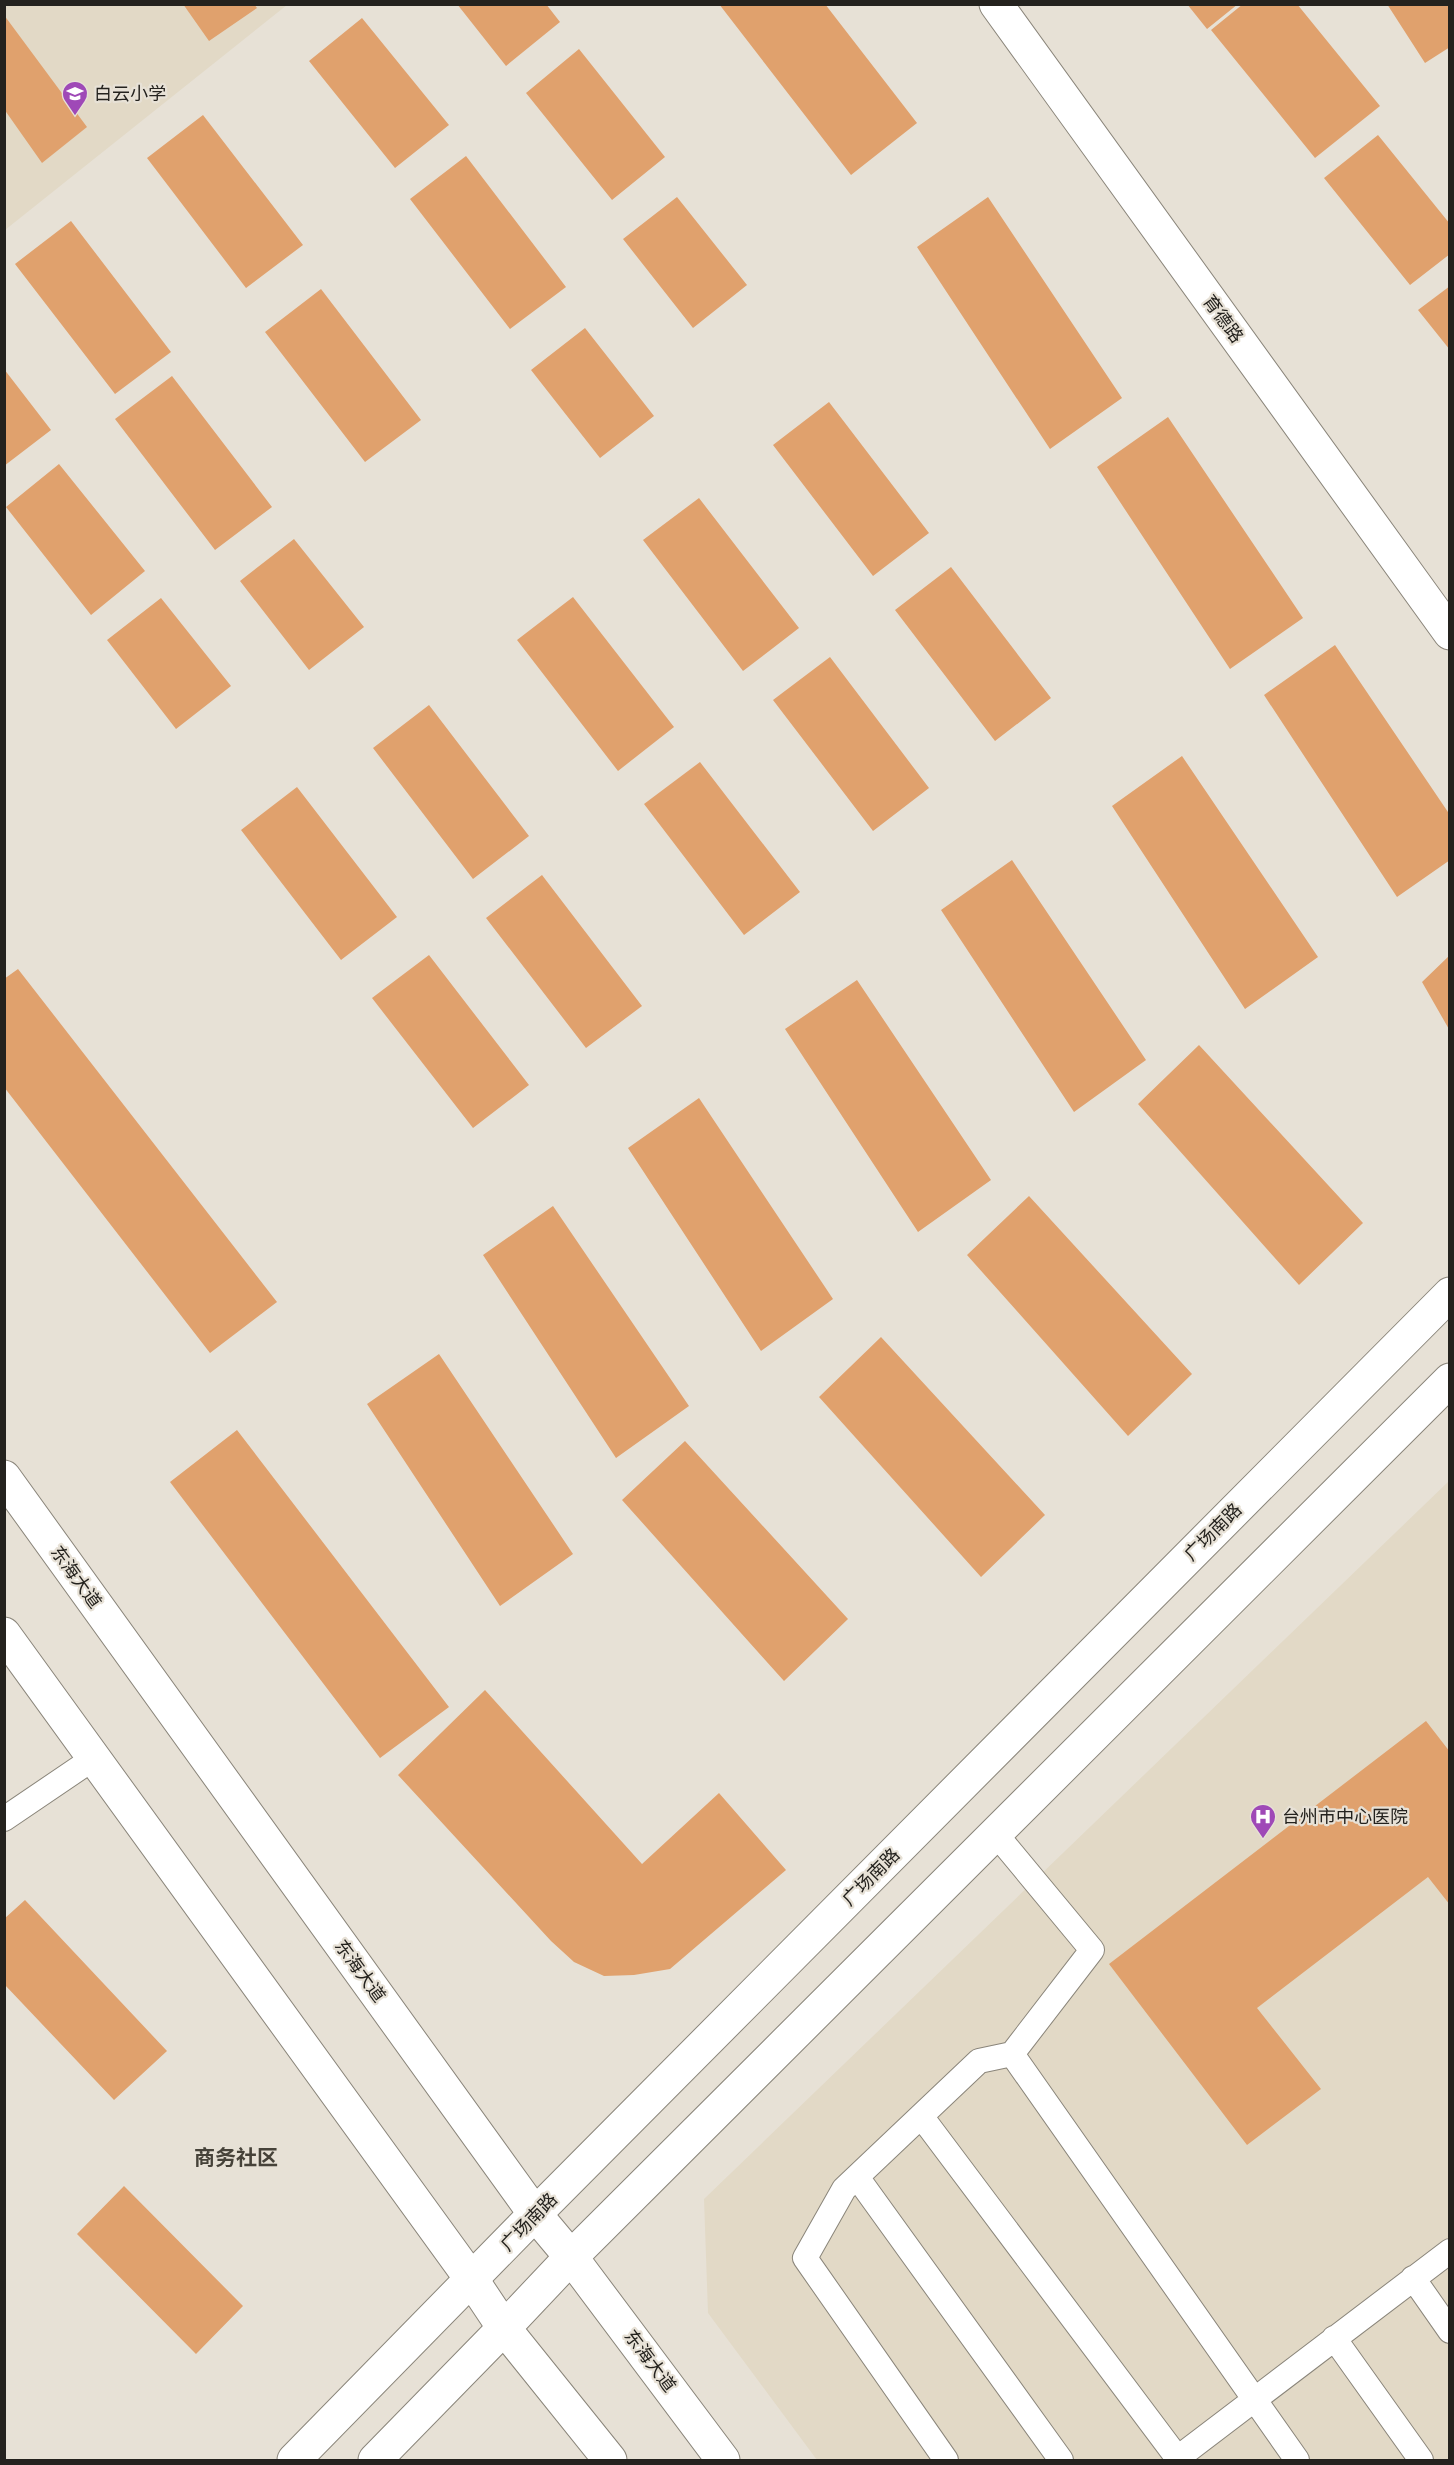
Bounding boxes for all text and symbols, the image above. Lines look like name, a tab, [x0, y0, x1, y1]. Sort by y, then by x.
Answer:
school or university icon: 白云小学	[60, 79, 90, 117]
place label: 白云小学	[94, 82, 166, 104]
street label: 育德路	[1199, 290, 1249, 347]
street label: 广场南路	[1179, 1498, 1246, 1565]
street label: 东海大道	[47, 1541, 107, 1612]
hospital icon: 台州市中心医院	[1248, 1802, 1278, 1840]
place label: 台州市中心医院	[1282, 1805, 1408, 1827]
street label: 广场南路	[837, 1843, 904, 1910]
street label: 东海大道	[331, 1935, 391, 2006]
district label: 商务社区	[194, 2144, 278, 2169]
street label: 广场南路	[495, 2188, 561, 2255]
street label: 东海大道	[620, 2325, 681, 2396]

